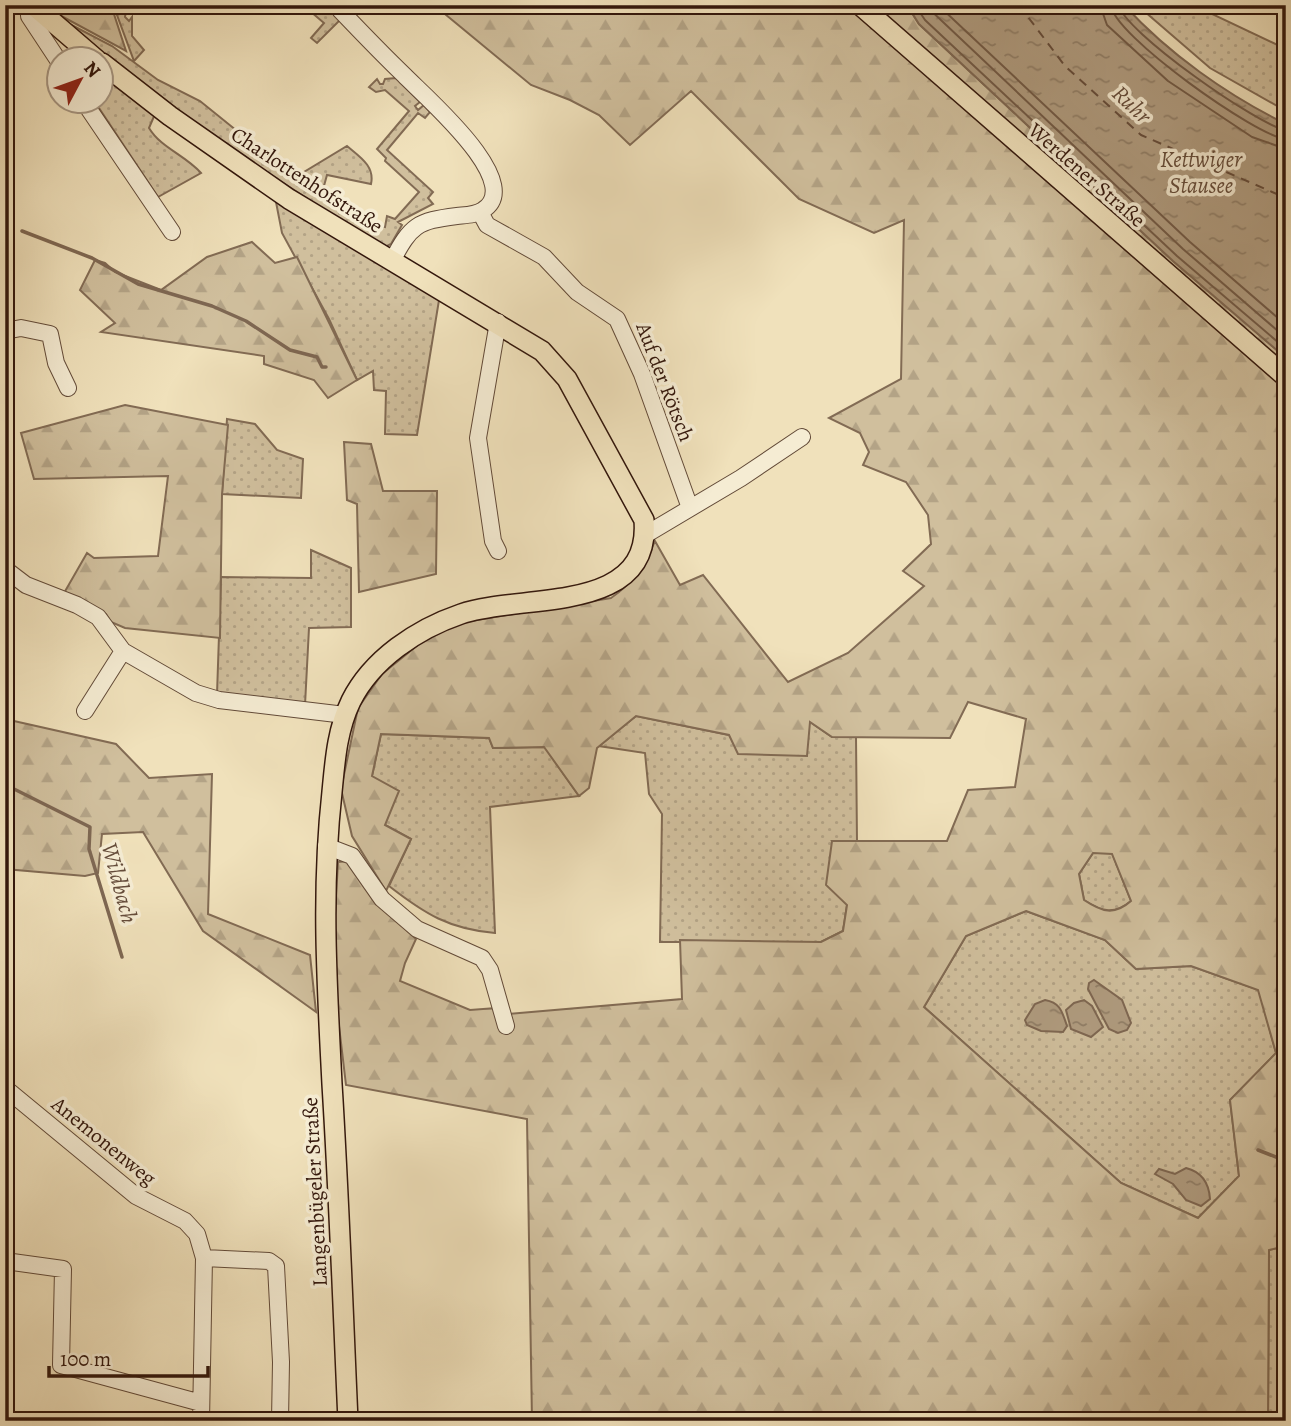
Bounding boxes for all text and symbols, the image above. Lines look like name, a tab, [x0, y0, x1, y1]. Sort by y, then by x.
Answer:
north arrow	[46, 46, 116, 116]
text: N	[78, 56, 107, 83]
water label: Ruhr	[1105, 78, 1159, 131]
street label: Werdener Straße	[1022, 116, 1151, 234]
street label: Charlottenhofstraße	[226, 120, 388, 240]
water label: Kettwiger Stausee	[1160, 144, 1243, 201]
street label: Auf der Rötsch	[629, 318, 701, 446]
water label: Wildbach	[94, 839, 145, 927]
street label: Anemonenweg	[45, 1090, 162, 1192]
street label: Langenbügeler Straße	[296, 1097, 334, 1287]
scale bar	[49, 1335, 208, 1379]
text: 100 m	[60, 1345, 111, 1373]

